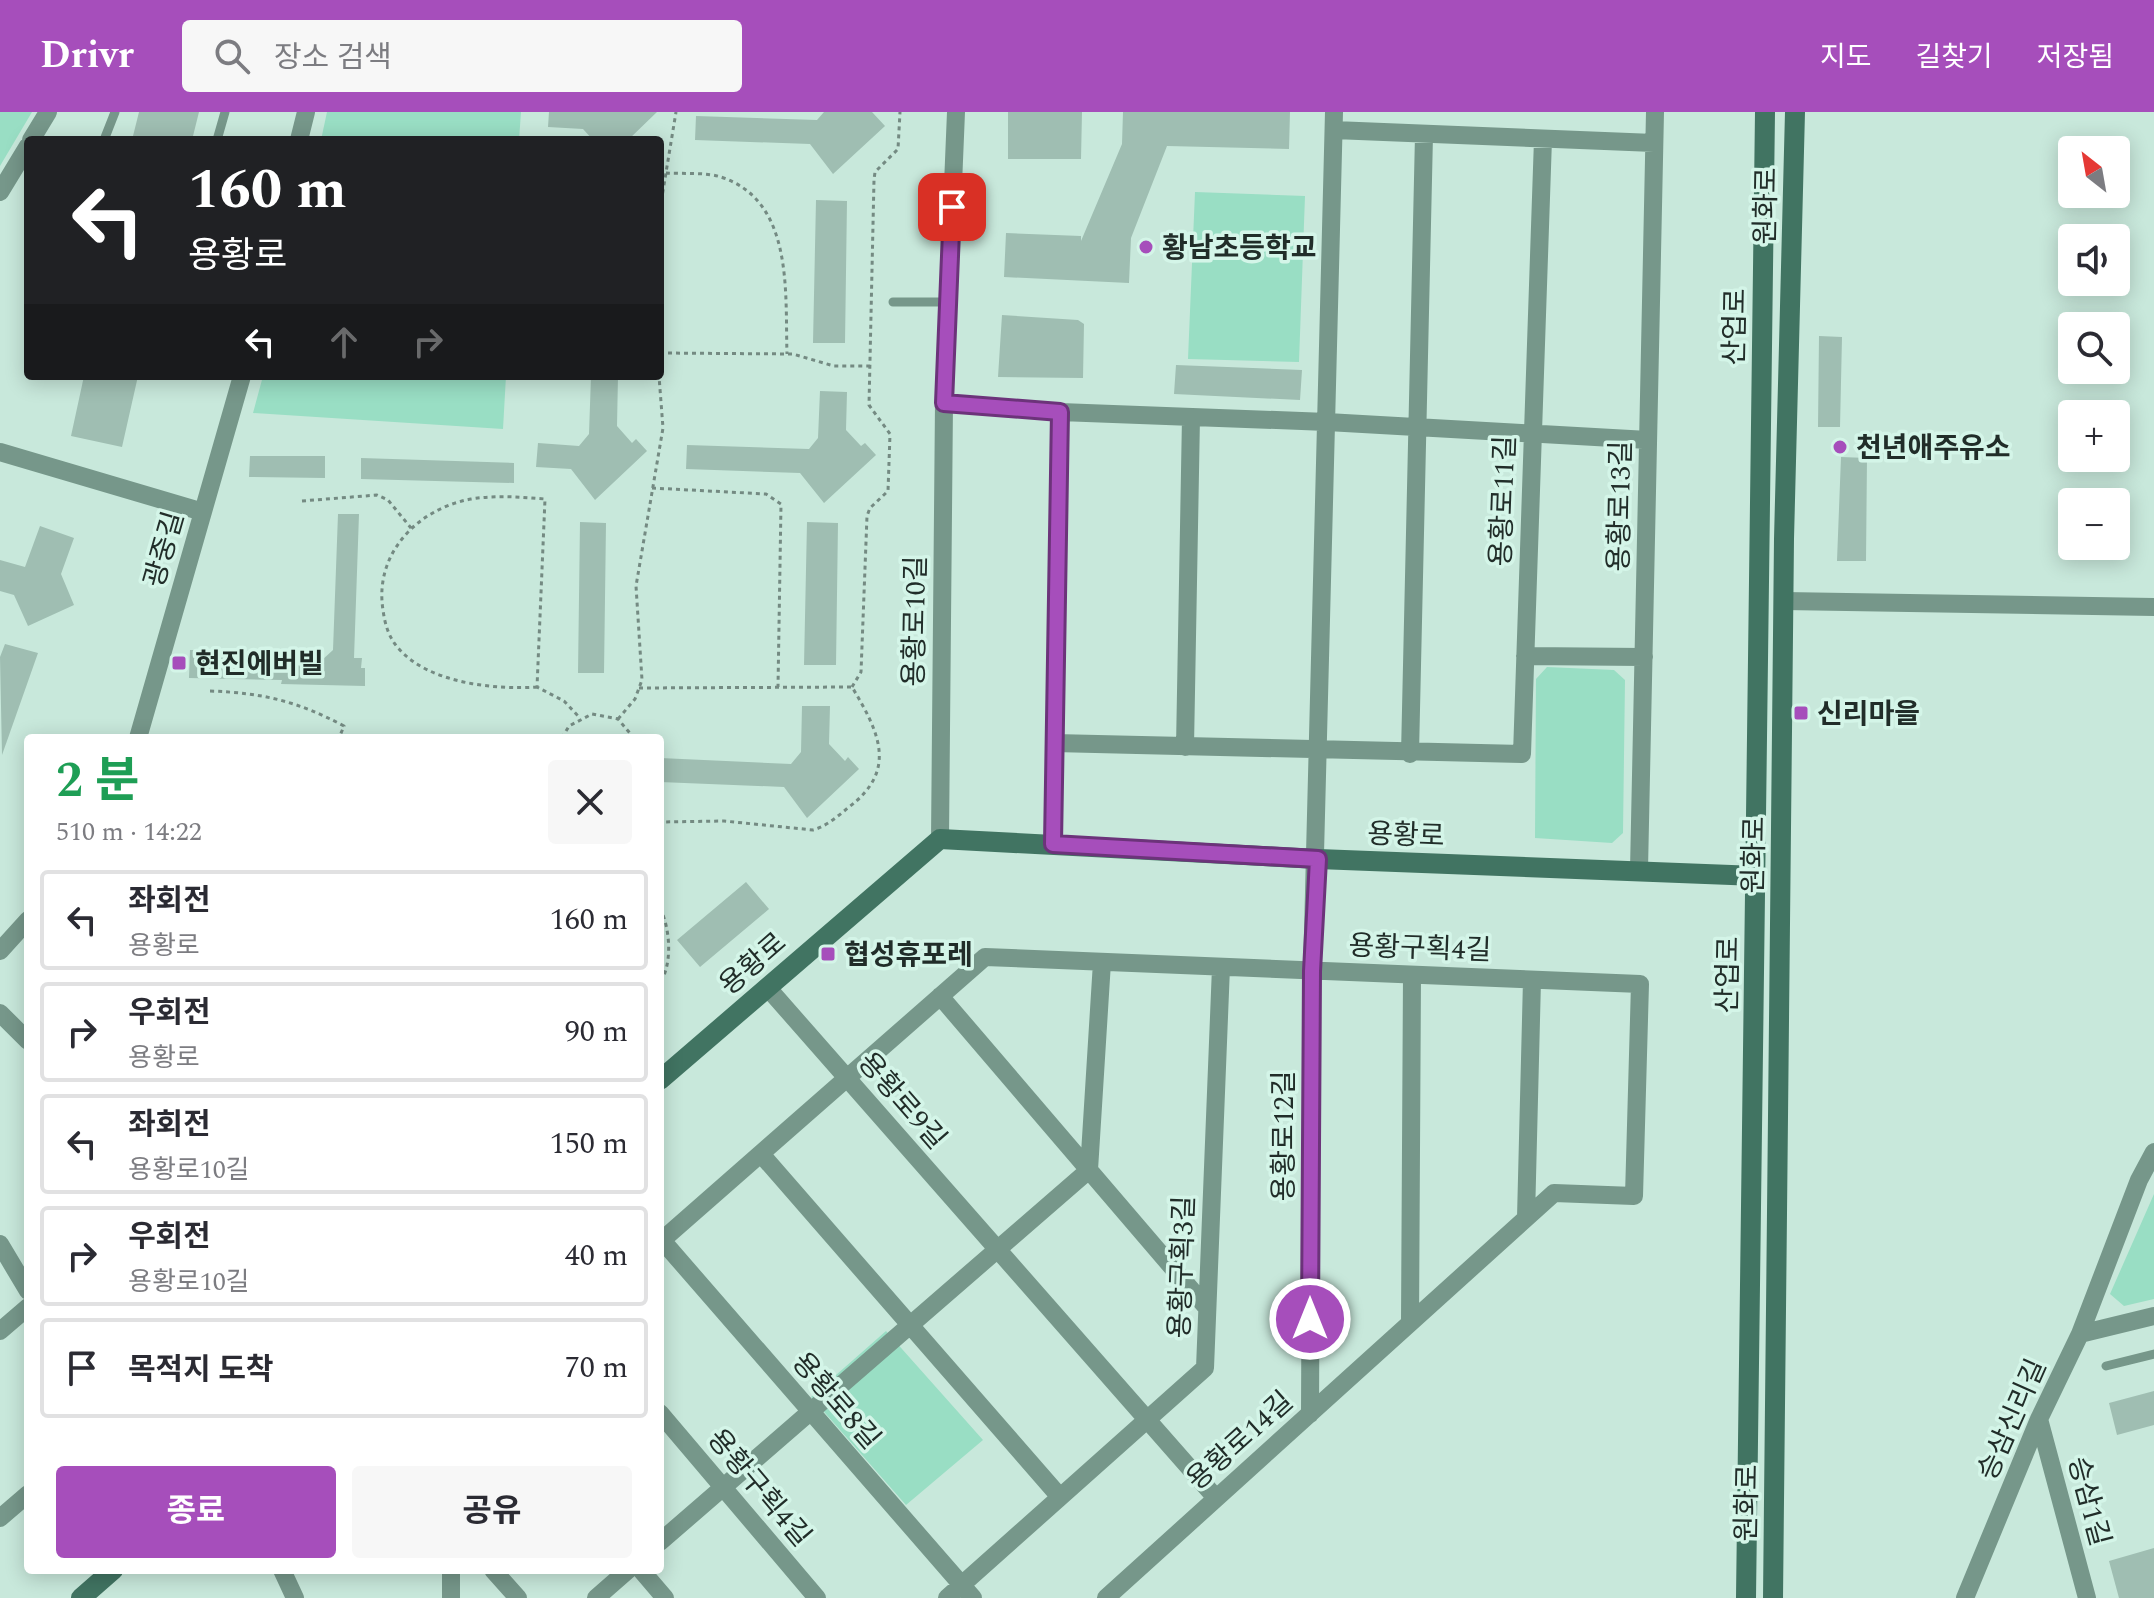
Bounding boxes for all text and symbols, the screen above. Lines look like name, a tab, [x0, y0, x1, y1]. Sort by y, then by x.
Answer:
search box	[182, 20, 742, 92]
text: Drivr	[40, 27, 134, 85]
icon: search	[210, 34, 254, 78]
text: 장소 검색	[274, 35, 392, 81]
text: 지도	[1820, 36, 1871, 79]
text: 길찾기	[1915, 36, 1993, 79]
text: 저장됨	[2037, 36, 2114, 79]
north arrow	[2058, 136, 2130, 208]
map controls	[2058, 136, 2130, 560]
text: 160 m	[188, 148, 347, 233]
street label: 원화로	[1744, 167, 1789, 245]
icon: left	[56, 168, 160, 272]
pin	[918, 173, 986, 241]
icon: arrive	[930, 185, 974, 229]
button: sound	[2058, 224, 2130, 296]
place label: 황남초등학교	[1162, 227, 1317, 270]
text: 용황로	[188, 229, 287, 284]
marker: 황남초등학교	[1137, 238, 1155, 256]
street label: 산업로	[1713, 288, 1758, 366]
button: search	[2058, 312, 2130, 384]
icon: left	[238, 320, 282, 364]
icon: ahead	[322, 320, 366, 364]
icon: right	[406, 320, 450, 364]
button: +	[2058, 400, 2130, 472]
place label: 천년애주유소	[1856, 427, 2011, 470]
street label: 용황로11길	[1480, 435, 1527, 567]
marker: 천년애주유소	[1831, 438, 1849, 456]
street label: 용황로13길	[1598, 440, 1643, 572]
button: −	[2058, 488, 2130, 560]
street label: 광중길	[133, 506, 196, 592]
street label: 용황로10길	[893, 555, 938, 687]
place label: 현진에버빌	[195, 643, 324, 686]
marker: 현진에버빌	[170, 654, 188, 672]
place label: 신리마을	[1817, 693, 1920, 736]
marker: 신리마을	[1792, 704, 1810, 722]
text: 2 분	[56, 745, 139, 818]
button: close	[548, 760, 632, 844]
text: 510 m · 14:22	[56, 812, 202, 852]
street label: 용황로	[1367, 813, 1445, 858]
street label: 원화로	[1732, 816, 1777, 894]
text: 좌회전	[128, 878, 211, 924]
text: 160 m	[550, 897, 628, 943]
icon: left	[60, 898, 104, 942]
street label: 용황로	[710, 923, 796, 1006]
street label: 용황구획4길	[1348, 925, 1492, 972]
text: 용황로	[128, 926, 200, 966]
place label: 협성휴포레	[844, 934, 973, 977]
street label: 산업로	[1706, 936, 1751, 1014]
marker: 협성휴포레	[819, 945, 837, 963]
text: 우회전	[128, 990, 211, 1036]
text: 90 m	[565, 1009, 628, 1055]
icon: right	[60, 1010, 104, 1054]
text: 용황로	[128, 1038, 200, 1078]
street label: 용황로9길	[847, 1043, 956, 1159]
street label: 용황로12길	[1263, 1070, 1306, 1202]
text: 좌회전	[128, 1102, 211, 1148]
text: 150 m	[550, 1121, 628, 1167]
icon: left	[60, 1122, 104, 1166]
text: 용황로10길	[128, 1150, 250, 1190]
street label: 용황구획3길	[1159, 1195, 1206, 1339]
text: 우회전	[128, 1214, 211, 1260]
text: 40 m	[565, 1233, 628, 1279]
icon: right	[60, 1234, 104, 1278]
text: 용황로10길	[128, 1262, 250, 1302]
position arrow	[1268, 1277, 1352, 1361]
street label: 용황로8길	[781, 1343, 890, 1459]
text: 70 m	[565, 1345, 628, 1391]
icon: arrive	[60, 1346, 104, 1390]
text: 목적지 도착	[128, 1347, 274, 1393]
street label: 승삼신리길	[1967, 1352, 2058, 1487]
street label: 용황로14길	[1177, 1381, 1303, 1501]
street label: 용황구획4길	[696, 1419, 821, 1556]
street label: 승삼1길	[2056, 1452, 2121, 1551]
street label: 원화로	[1725, 1464, 1770, 1542]
button: 종료	[56, 1466, 336, 1558]
button: 공유	[352, 1466, 632, 1558]

